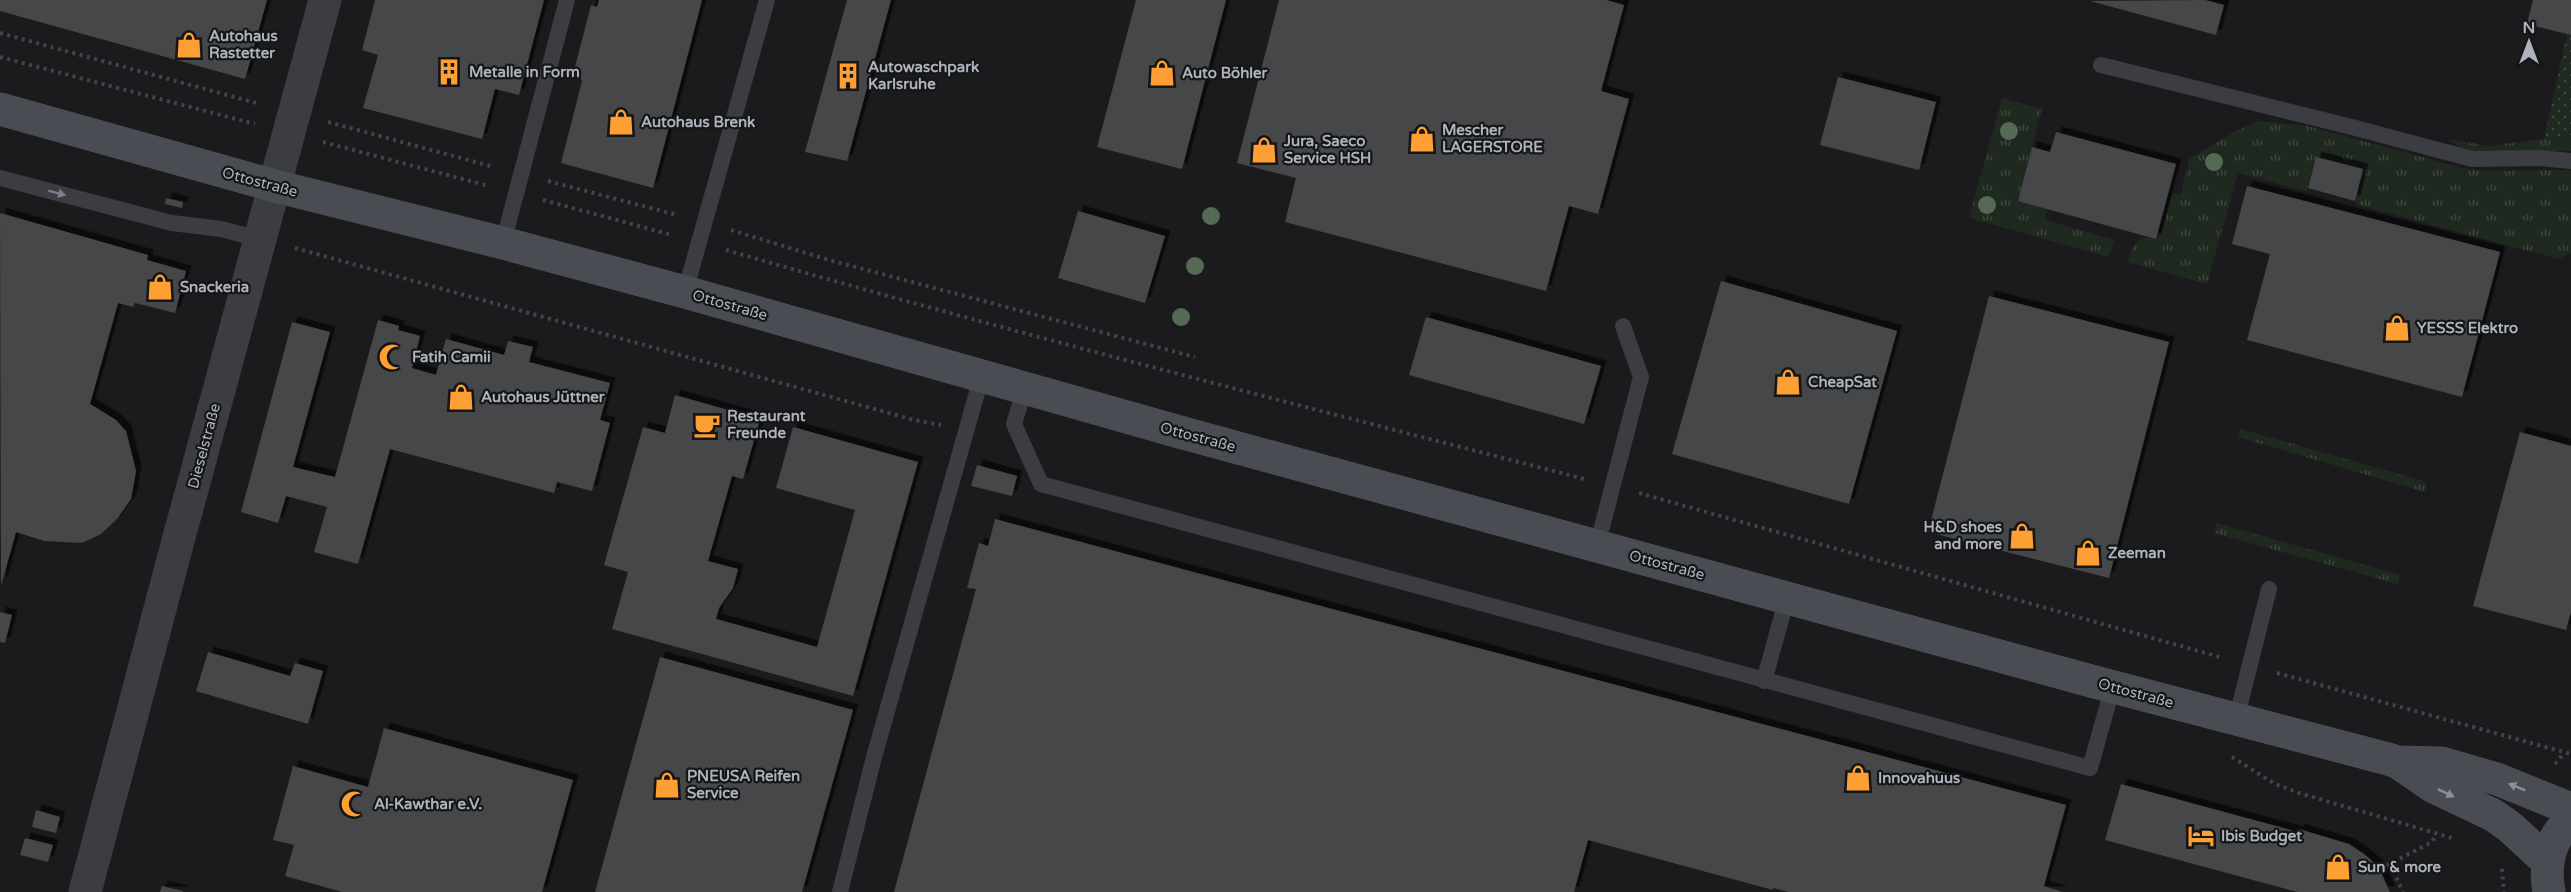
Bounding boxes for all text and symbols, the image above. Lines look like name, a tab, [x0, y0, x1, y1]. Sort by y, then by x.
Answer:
north arrow	[2499, 12, 2559, 72]
text: N	[2523, 18, 2535, 38]
place label: Autohaus Rastetter	[209, 27, 278, 62]
shop icon: Autohaus Rastetter	[174, 30, 204, 60]
building icon: Metalle in Form	[434, 57, 464, 87]
place label: Autowaschpark Karlsruhe	[868, 58, 979, 93]
shop icon: Auto Böhler	[1147, 58, 1177, 88]
building icon: Autowaschpark Karlsruhe	[833, 61, 863, 91]
place label: Metalle in Form	[469, 63, 580, 81]
place label: Auto Böhler	[1182, 64, 1268, 82]
shop icon: Autohaus Brenk	[606, 107, 636, 137]
place label: Autohaus Brenk	[641, 113, 755, 131]
place label: Mescher LAGERSTORE	[1442, 121, 1543, 156]
shop icon: Mescher LAGERSTORE	[1407, 124, 1437, 154]
place label: Jura, Saeco Service HSH	[1283, 132, 1371, 167]
shop icon: Jura, Saeco Service HSH	[1249, 135, 1279, 165]
street label: Ottostraße	[220, 163, 300, 201]
one-way arrow	[47, 188, 66, 198]
shop icon: Snackeria	[145, 272, 175, 302]
place label: Snackeria	[180, 278, 249, 296]
street label: Ottostraße	[690, 286, 770, 324]
shop icon: YESSS Elektro	[2382, 313, 2412, 343]
place label: YESSS Elektro	[2417, 319, 2518, 337]
mosque icon: Fatih Camii	[377, 342, 407, 372]
place label: Fatih Camii	[412, 348, 491, 366]
shop icon: CheapSat	[1773, 367, 1803, 397]
place label: CheapSat	[1808, 373, 1877, 392]
shop icon: Autohaus Jüttner	[446, 382, 476, 412]
place label: Autohaus Jüttner	[481, 388, 605, 406]
street label: Dieselstraße	[184, 401, 224, 491]
place label: Restaurant Freunde	[727, 407, 806, 442]
cafe icon: Restaurant Freunde	[692, 410, 722, 440]
street label: Ottostraße	[1158, 418, 1238, 456]
place label: H&D shoes and more	[1923, 518, 2002, 553]
shop icon: H&D shoes and more	[2007, 521, 2037, 551]
shop icon: Zeeman	[2073, 538, 2103, 568]
place label: Zeeman	[2108, 544, 2166, 562]
street label: Ottostraße	[1627, 546, 1707, 584]
street label: Ottostraße	[2096, 674, 2176, 712]
shop icon: Innovahuus	[1843, 763, 1873, 793]
place label: PNEUSA Reifen Service	[687, 767, 800, 802]
place label: Innovahuus	[1878, 769, 1960, 787]
shop icon: PNEUSA Reifen Service	[652, 770, 682, 800]
one-way arrow	[2508, 782, 2526, 791]
one-way arrow	[2438, 788, 2455, 797]
mosque icon: Al-Kawthar e.V.	[339, 789, 369, 819]
place label: Al-Kawthar e.V.	[374, 795, 482, 813]
hotel icon: Ibis Budget	[2186, 821, 2216, 851]
place label: Ibis Budget	[2221, 827, 2302, 846]
shop icon: Sun & more	[2323, 852, 2353, 882]
place label: Sun & more	[2358, 858, 2442, 876]

